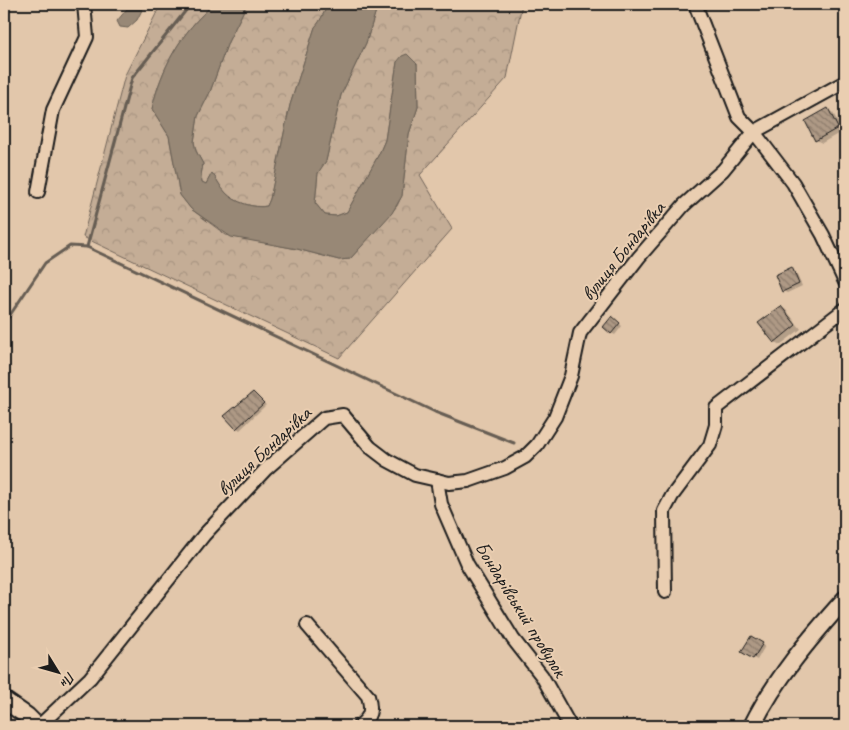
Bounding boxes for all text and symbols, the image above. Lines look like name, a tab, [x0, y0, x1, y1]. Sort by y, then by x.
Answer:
street label: вулиця Бондарівка	[575, 195, 671, 306]
street label: вулиця Бондарівка	[211, 400, 317, 501]
street label: Бондарівський провулок	[469, 537, 574, 683]
north arrow	[32, 648, 82, 698]
text: Пн	[56, 669, 79, 691]

